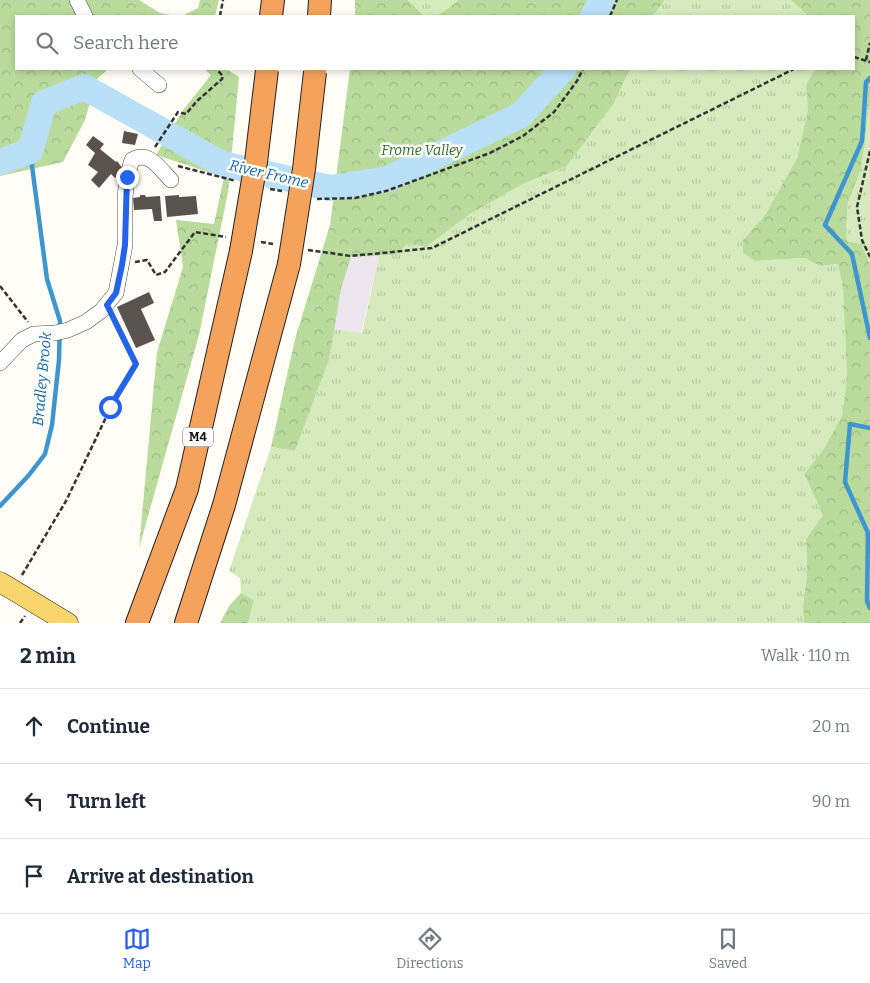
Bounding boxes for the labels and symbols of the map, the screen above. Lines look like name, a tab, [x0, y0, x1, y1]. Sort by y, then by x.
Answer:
park label: Frome Valley	[381, 142, 464, 159]
water label: River Frome	[228, 156, 311, 192]
route end	[116, 166, 139, 189]
water label: Bradley Brook	[29, 330, 55, 427]
route start	[99, 396, 122, 419]
road number: M4	[183, 428, 213, 447]

